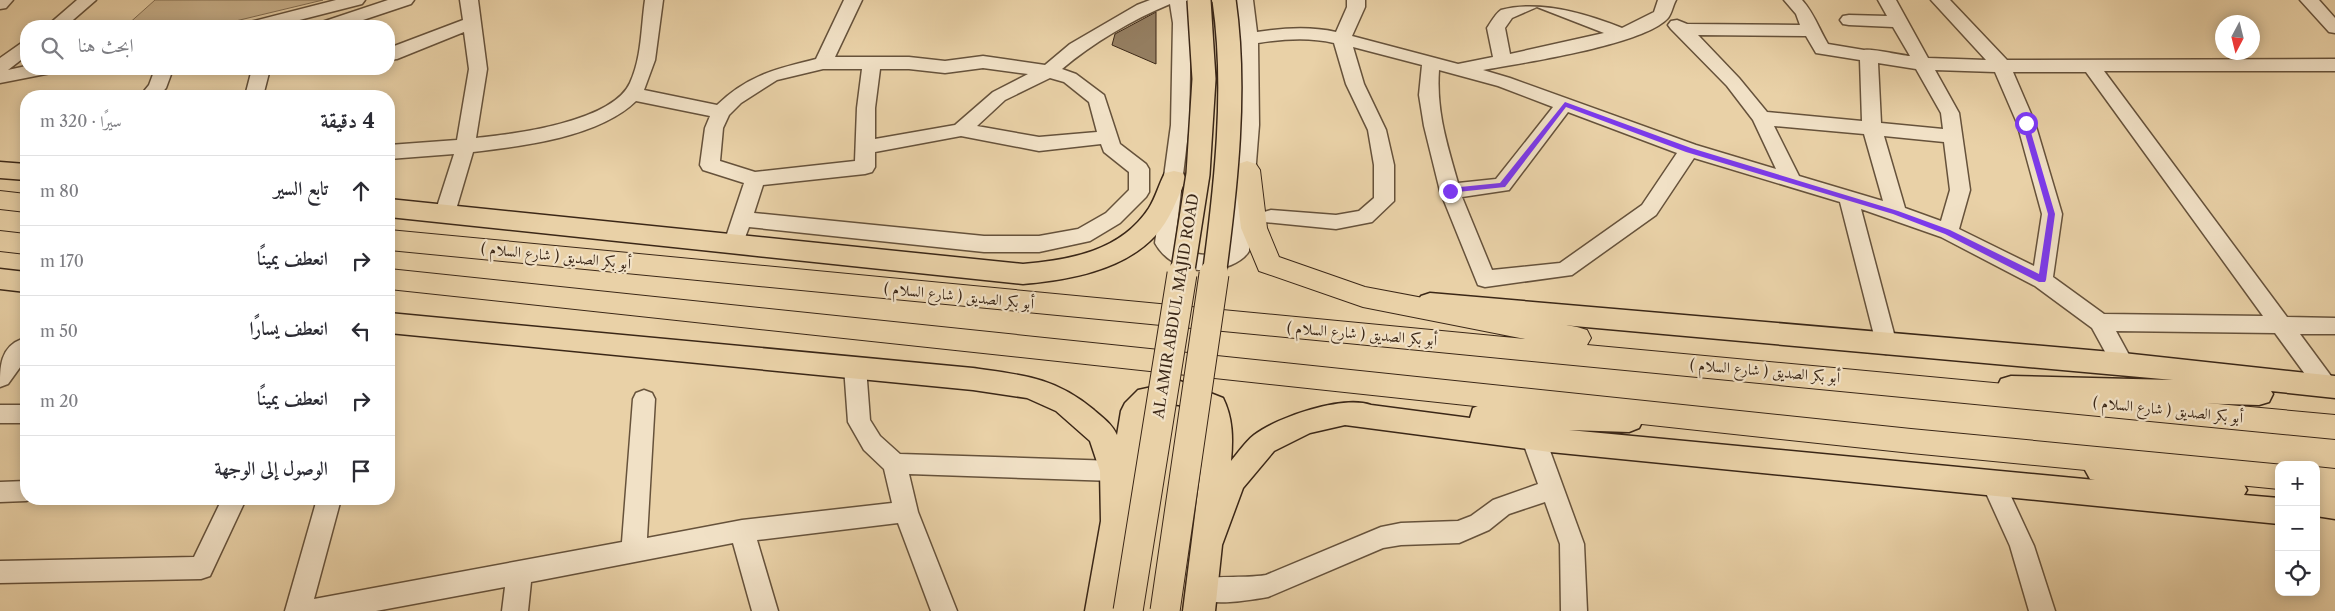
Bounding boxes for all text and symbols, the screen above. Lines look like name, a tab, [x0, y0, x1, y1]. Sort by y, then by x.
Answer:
north arrow	[2215, 15, 2260, 60]
search box	[20, 20, 395, 75]
icon: search	[38, 34, 66, 62]
text: ابحث هنا	[78, 34, 134, 57]
text: 4 دقيقة	[321, 108, 375, 133]
text: سيرًا · 320 m	[40, 111, 122, 131]
route start	[2015, 112, 2038, 135]
text: تابع السير	[274, 177, 328, 200]
icon: ahead	[347, 177, 375, 205]
route end	[1439, 180, 1462, 203]
text: 80 m	[40, 181, 79, 201]
street label: AL AMIR ABDUL MAJID ROAD	[1148, 192, 1203, 421]
street label: ( شارع السلام ) أبو بكر الصديق	[480, 237, 633, 277]
text: انعطف يمينًا	[257, 247, 328, 270]
icon: right	[347, 247, 375, 275]
text: 170 m	[40, 251, 84, 271]
street label: ( شارع السلام ) أبو بكر الصديق	[883, 277, 1036, 317]
street label: ( شارع السلام ) أبو بكر الصديق	[1286, 316, 1439, 354]
text: انعطف يسارًا	[249, 317, 328, 340]
icon: left	[347, 317, 375, 345]
text: 50 m	[40, 321, 78, 341]
street label: ( شارع السلام ) أبو بكر الصديق	[1689, 353, 1842, 391]
text: انعطف يمينًا	[257, 387, 328, 410]
icon: right	[347, 387, 375, 415]
text: 20 m	[40, 391, 79, 411]
street label: ( شارع السلام ) أبو بكر الصديق	[2092, 391, 2245, 431]
text: الوصول إلى الوجهة	[214, 457, 328, 480]
icon: arrive	[347, 457, 375, 485]
map controls	[2275, 461, 2320, 596]
button: +	[2275, 461, 2320, 506]
button: −	[2275, 506, 2320, 551]
button: locate	[2275, 551, 2320, 596]

